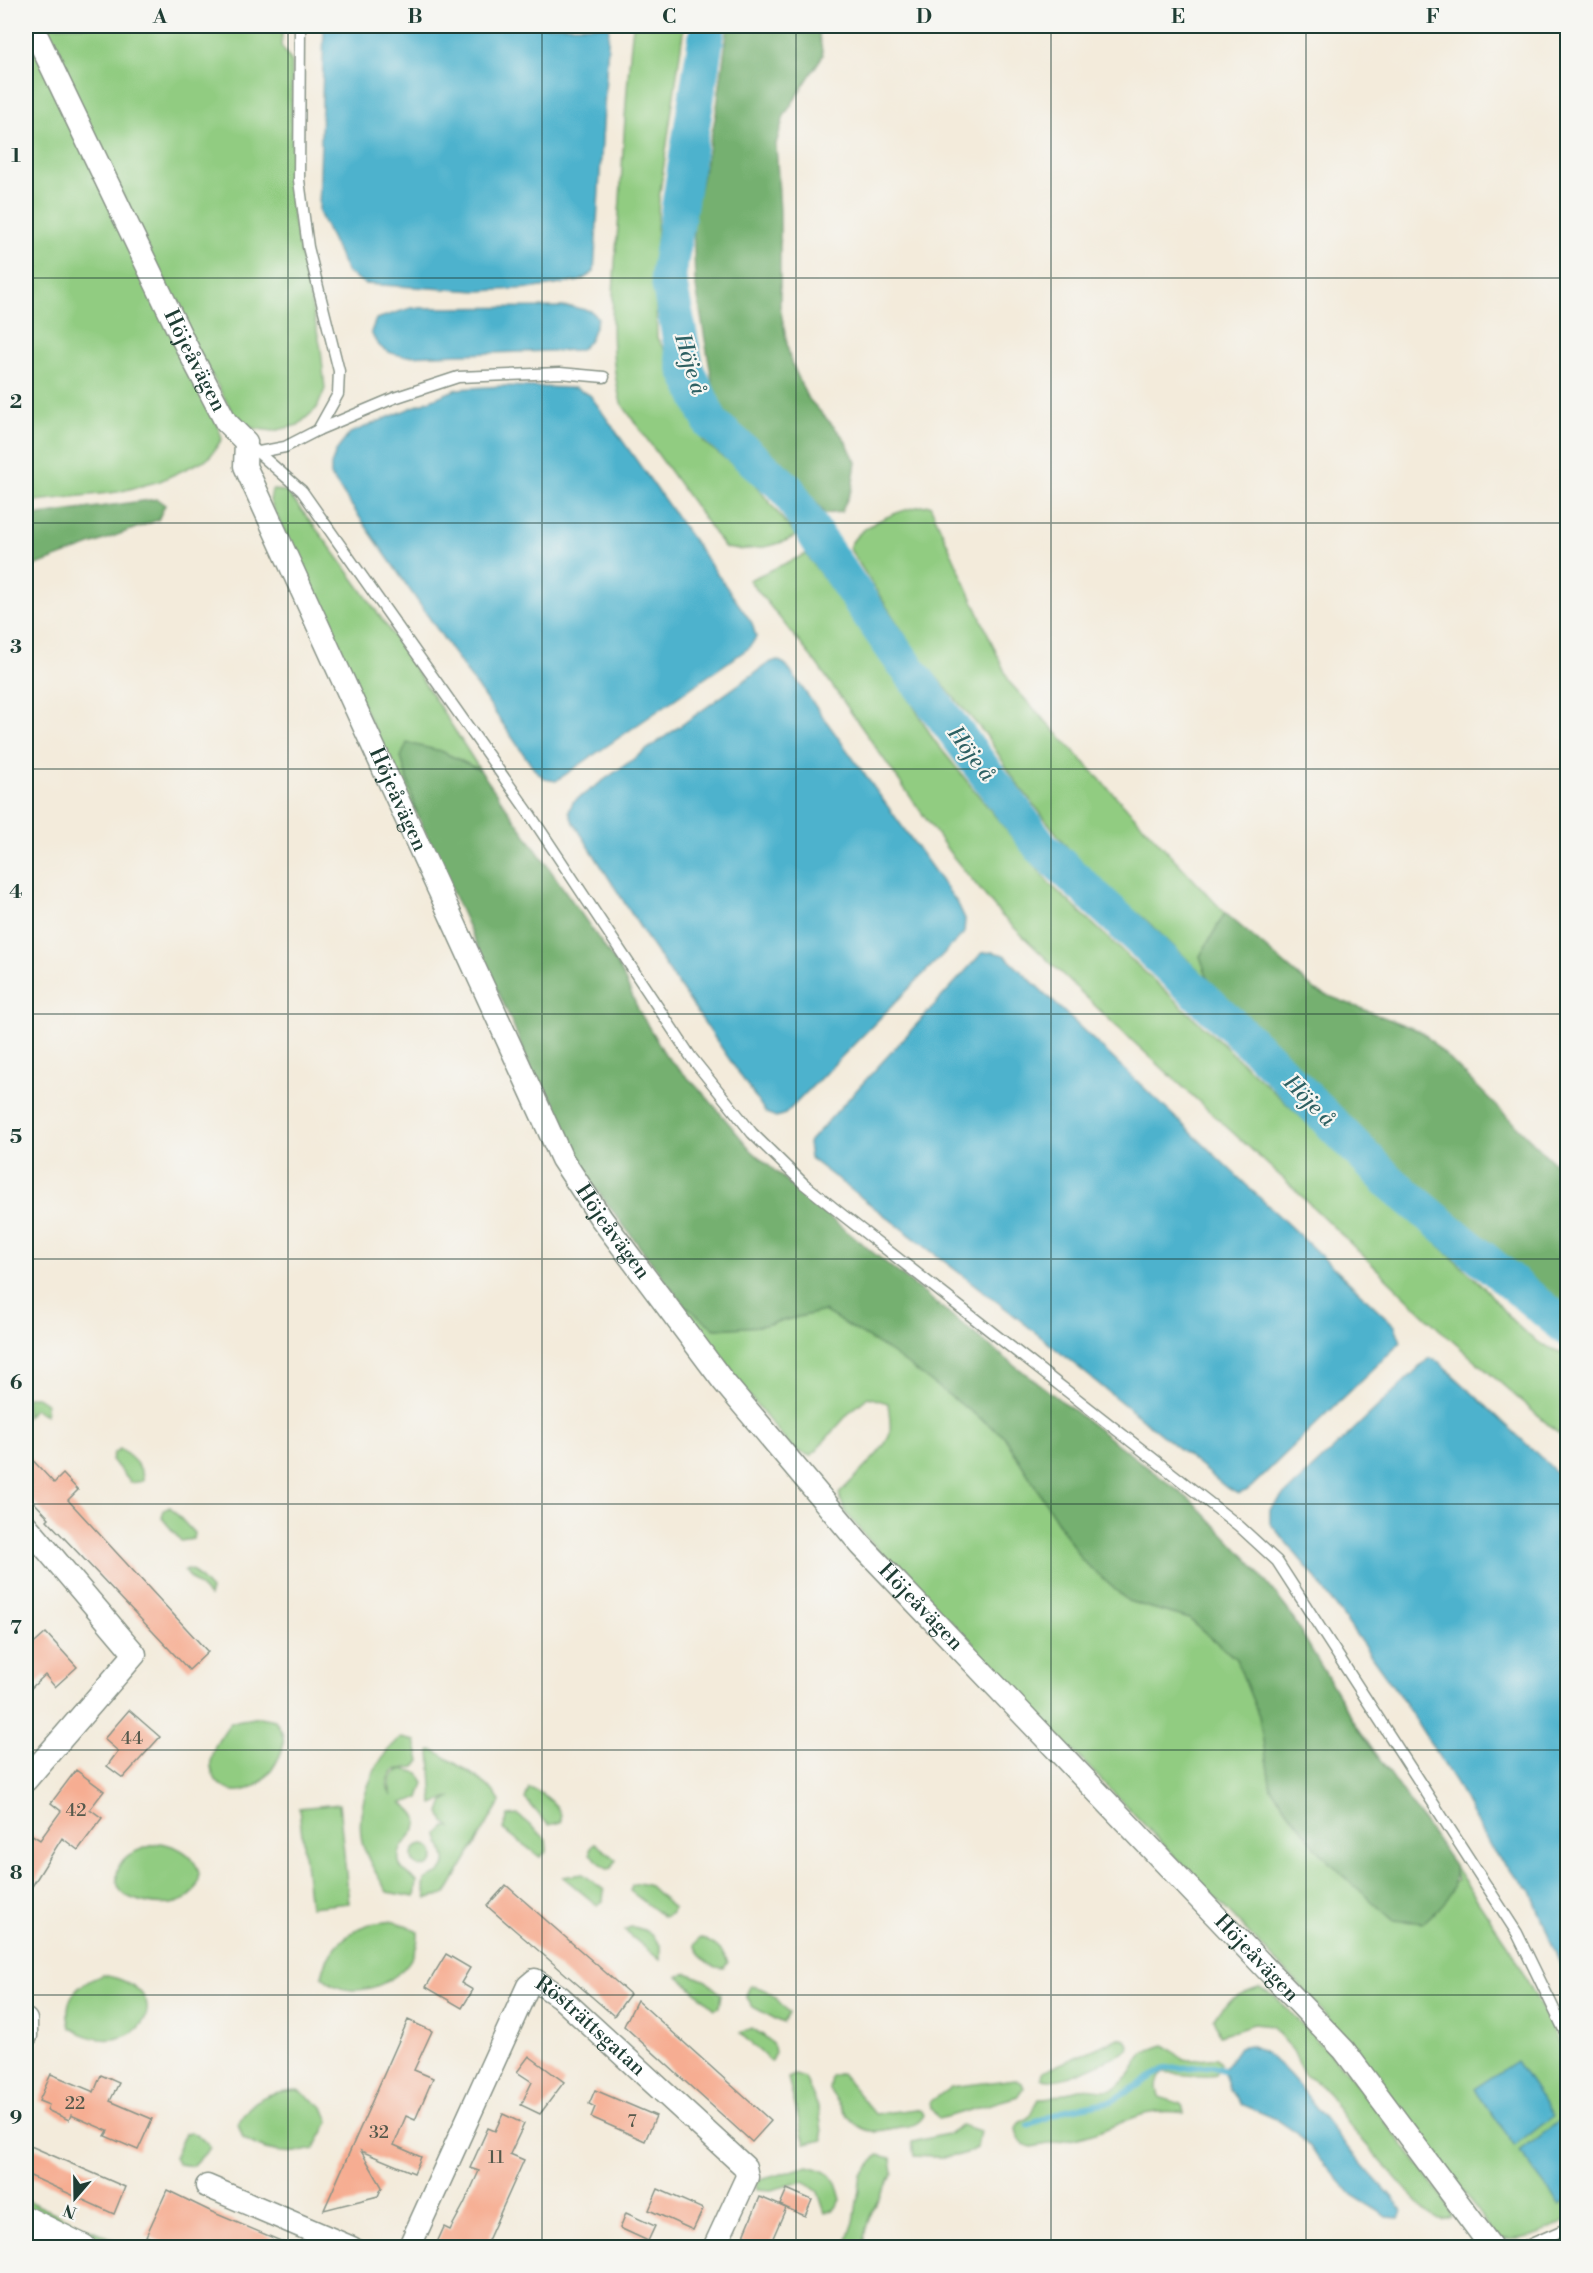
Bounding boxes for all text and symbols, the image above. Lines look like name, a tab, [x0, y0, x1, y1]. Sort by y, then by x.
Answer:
text: A	[152, 5, 168, 30]
text: B	[407, 5, 423, 30]
text: C	[662, 5, 676, 30]
text: D	[916, 5, 932, 30]
text: E	[1171, 5, 1185, 30]
text: F	[1426, 5, 1440, 30]
text: 1	[11, 144, 21, 169]
street label: Höjeåvägen	[157, 305, 232, 417]
water label: Höje å	[668, 329, 712, 398]
text: 2	[10, 390, 22, 415]
text: 3	[10, 635, 22, 660]
water label: Höje å	[941, 720, 1001, 788]
street label: Höjeåvägen	[363, 743, 433, 856]
text: 4	[9, 880, 23, 905]
water label: Höje å	[1277, 1069, 1341, 1133]
text: 5	[10, 1125, 22, 1150]
street label: Höjeåvägen	[569, 1179, 656, 1285]
text: 6	[10, 1371, 23, 1396]
street label: Höjeåvägen	[873, 1558, 969, 1657]
text: 7	[10, 1616, 22, 1641]
house number: 44	[121, 1727, 143, 1750]
house number: 42	[66, 1799, 86, 1822]
text: 8	[10, 1861, 23, 1886]
street label: Höjeåvägen	[1208, 1909, 1305, 2008]
street label: Rösträttsgatan	[530, 1971, 651, 2082]
house number: 22	[65, 2092, 85, 2115]
text: 9	[10, 2106, 22, 2131]
house number: 7	[627, 2110, 637, 2133]
house number: 32	[369, 2121, 389, 2144]
house number: 11	[488, 2146, 504, 2169]
north arrow	[45, 2168, 105, 2228]
text: N	[61, 2199, 80, 2223]

